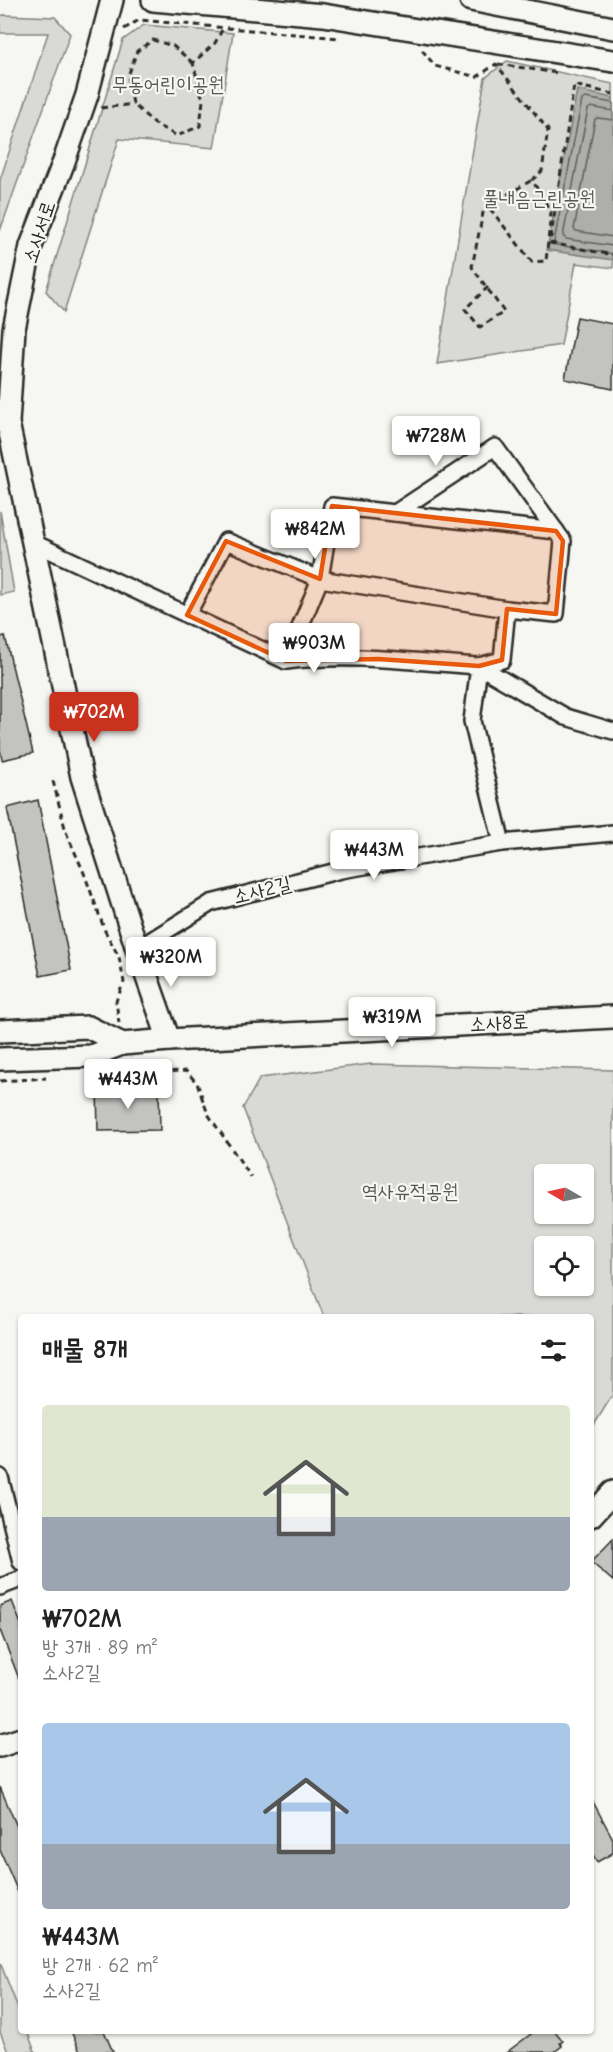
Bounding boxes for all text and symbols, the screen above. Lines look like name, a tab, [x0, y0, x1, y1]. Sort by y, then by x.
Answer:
park label: 무동어린이공원	[112, 73, 224, 96]
park label: 풀내음근린공원	[483, 187, 595, 210]
street label: 소사서로	[18, 198, 60, 266]
pin: ₩728M	[394, 416, 478, 467]
text: ₩728M	[406, 424, 466, 447]
pin: ₩842M	[273, 509, 357, 560]
text: ₩842M	[285, 517, 345, 540]
pin: ₩903M	[272, 623, 356, 674]
text: ₩903M	[283, 631, 345, 654]
pin: ₩702M	[52, 692, 136, 743]
text: ₩702M	[63, 700, 125, 723]
pin: ₩443M	[332, 830, 416, 881]
text: ₩443M	[344, 838, 404, 861]
street label: 소사2길	[231, 872, 293, 908]
pin: ₩320M	[129, 937, 213, 988]
text: ₩320M	[140, 945, 202, 968]
pin: ₩319M	[350, 997, 434, 1048]
text: ₩319M	[362, 1005, 422, 1028]
street label: 소사8로	[469, 1010, 529, 1036]
pin: ₩443M	[86, 1059, 170, 1110]
text: ₩443M	[98, 1067, 158, 1090]
north arrow	[534, 1164, 594, 1224]
map controls	[534, 1164, 594, 1296]
park label: 역사유적공원	[362, 1180, 458, 1203]
button: locate	[534, 1236, 594, 1296]
icon: filters	[537, 1334, 570, 1367]
text: 매물 8개	[42, 1335, 127, 1365]
icon: home	[252, 1444, 360, 1552]
text: ₩702M	[42, 1604, 122, 1634]
text: 방 3개 · 89 m²	[42, 1636, 157, 1659]
text: 소사2길	[42, 1661, 101, 1684]
icon: home	[252, 1762, 360, 1870]
text: ₩443M	[42, 1922, 120, 1952]
text: 방 2개 · 62 m²	[42, 1954, 158, 1977]
text: 소사2길	[42, 1979, 101, 2002]

